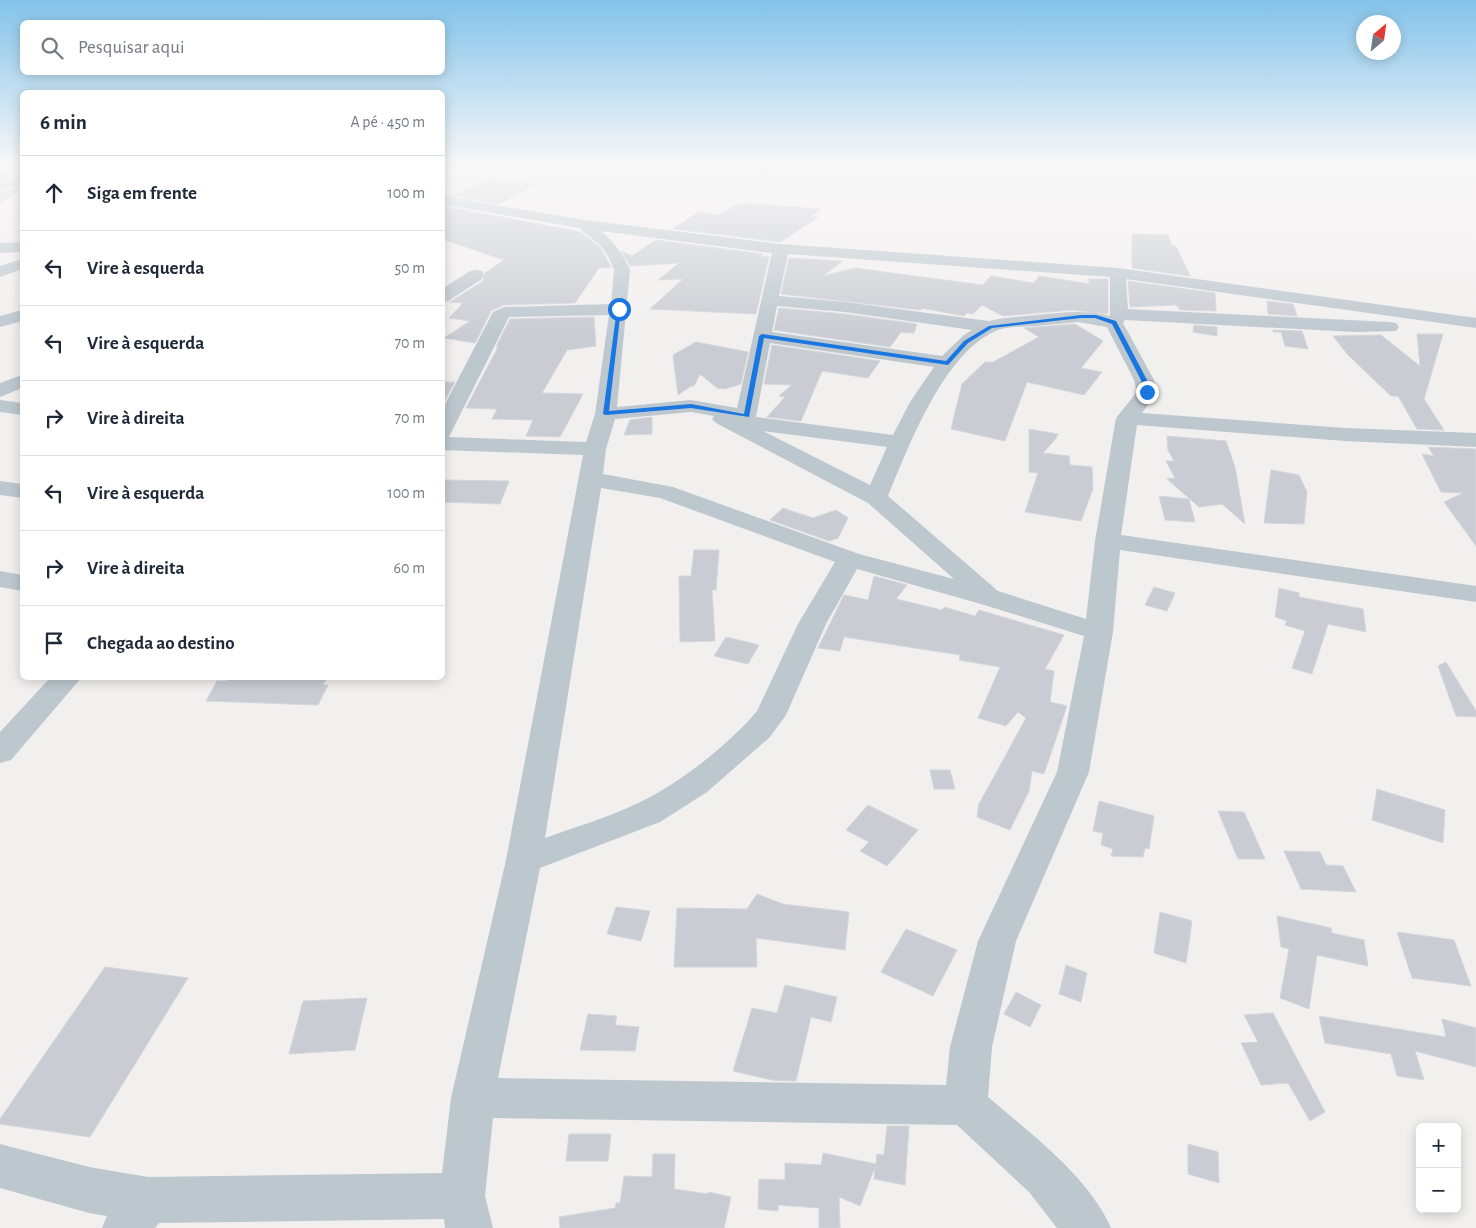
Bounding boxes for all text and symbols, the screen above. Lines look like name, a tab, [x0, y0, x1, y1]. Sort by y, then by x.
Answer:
north arrow	[1356, 15, 1401, 60]
search box	[20, 20, 445, 75]
icon: search	[38, 34, 66, 62]
text: Pesquisar aqui	[78, 38, 184, 57]
text: 6 min	[40, 112, 87, 133]
text: A pé · 450 m	[350, 114, 425, 130]
icon: ahead	[40, 179, 68, 207]
text: Siga em frente	[87, 184, 197, 203]
text: 100 m	[387, 185, 425, 201]
icon: left	[40, 254, 68, 282]
text: Vire à esquerda	[87, 259, 204, 278]
text: 50 m	[394, 260, 425, 276]
route start	[608, 298, 631, 321]
icon: left	[40, 329, 68, 357]
text: Vire à esquerda	[87, 334, 204, 353]
text: 70 m	[394, 335, 425, 351]
route end	[1136, 381, 1159, 404]
icon: right	[40, 404, 68, 432]
text: Vire à direita	[87, 409, 185, 428]
text: 70 m	[394, 410, 425, 426]
icon: left	[40, 479, 68, 507]
text: Vire à esquerda	[87, 484, 204, 503]
text: 100 m	[387, 485, 425, 501]
icon: right	[40, 554, 68, 582]
text: Vire à direita	[87, 559, 185, 578]
text: 60 m	[394, 560, 425, 576]
icon: arrive	[40, 629, 68, 657]
text: Chegada ao destino	[87, 634, 235, 653]
map controls	[1416, 1123, 1461, 1213]
button: +	[1416, 1123, 1461, 1168]
button: −	[1416, 1168, 1461, 1213]

